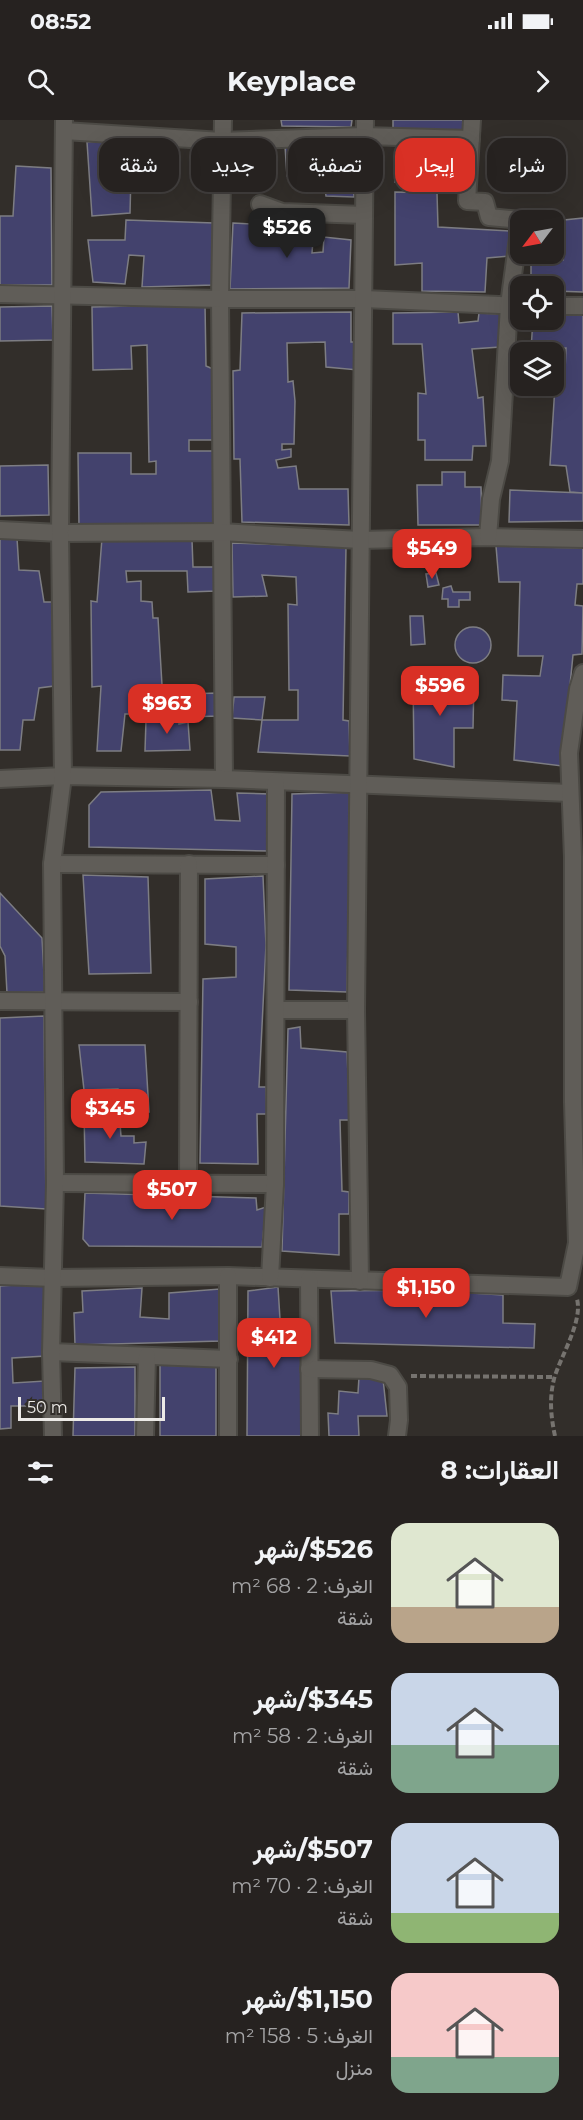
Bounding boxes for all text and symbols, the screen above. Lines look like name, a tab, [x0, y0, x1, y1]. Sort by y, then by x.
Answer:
text: 08:52	[30, 8, 91, 35]
icon: search	[24, 65, 57, 98]
text: Keyplace	[227, 65, 356, 98]
icon: forward	[526, 65, 559, 98]
chip: شقة	[99, 138, 179, 192]
chip: جديد	[191, 138, 276, 192]
chip: تصفية	[288, 138, 383, 192]
chip: إيجار	[395, 138, 475, 192]
chip: شراء	[487, 138, 566, 192]
pin: $526	[251, 208, 323, 259]
north arrow	[510, 210, 564, 264]
map controls	[510, 210, 564, 396]
text: $526	[262, 215, 312, 239]
button: locate	[510, 276, 564, 330]
button: layers	[510, 342, 564, 396]
pin: $549	[396, 529, 468, 580]
text: $549	[406, 536, 458, 560]
pin: $596	[404, 666, 476, 717]
text: $596	[415, 673, 465, 697]
pin: $963	[131, 684, 203, 735]
text: $963	[142, 691, 192, 715]
pin: $345	[74, 1089, 146, 1140]
text: $345	[85, 1096, 135, 1120]
pin: $507	[136, 1170, 208, 1221]
text: $507	[147, 1177, 197, 1201]
pin: $1,150	[377, 1268, 475, 1319]
text: $1,150	[397, 1275, 455, 1299]
pin: $412	[238, 1318, 310, 1369]
text: $412	[251, 1325, 297, 1349]
scale bar	[18, 1394, 165, 1422]
text: 50 m	[27, 1398, 68, 1417]
text: العقارات: 8	[441, 1454, 559, 1486]
icon: filters	[24, 1456, 57, 1489]
text: $526/شهر	[255, 1533, 373, 1565]
icon: home	[439, 1547, 511, 1619]
text: الغرف: 2 · 68 m²	[231, 1574, 373, 1598]
text: شقة	[337, 1606, 373, 1630]
text: $345/شهر	[254, 1683, 373, 1715]
icon: home	[439, 1697, 511, 1769]
text: الغرف: 2 · 58 m²	[232, 1724, 373, 1748]
text: شقة	[337, 1756, 373, 1780]
text: $507/شهر	[253, 1833, 373, 1865]
icon: home	[439, 1847, 511, 1919]
text: الغرف: 2 · 70 m²	[231, 1874, 373, 1898]
text: شقة	[337, 1906, 373, 1930]
text: $1,150/شهر	[243, 1983, 373, 2015]
icon: home	[439, 1997, 511, 2069]
text: الغرف: 5 · 158 m²	[225, 2024, 373, 2048]
text: منزل	[336, 2056, 373, 2080]

